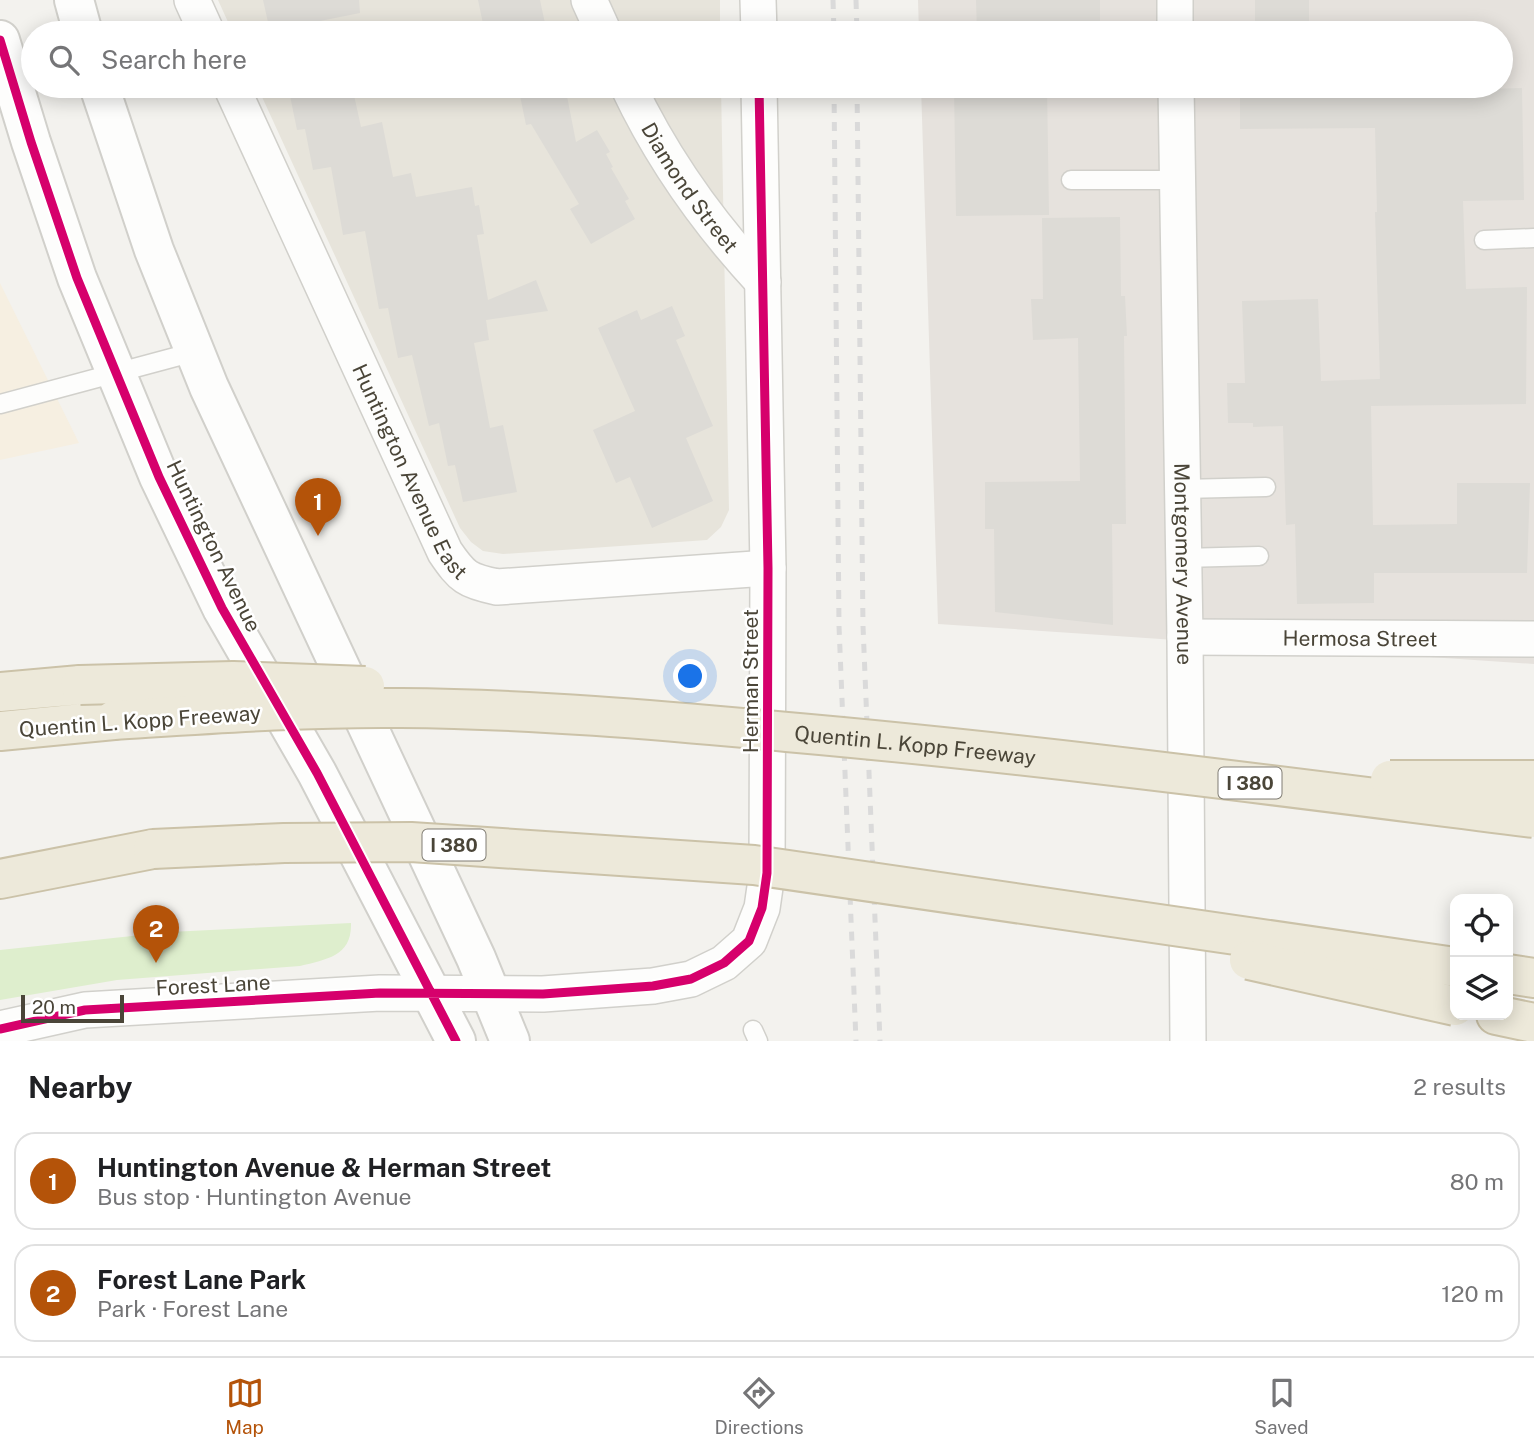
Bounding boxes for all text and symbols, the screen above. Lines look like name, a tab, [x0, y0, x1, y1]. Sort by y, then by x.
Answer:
search box	[21, 21, 1513, 98]
icon: search	[45, 41, 83, 79]
text: Search here	[101, 44, 247, 75]
street label: Diamond Street	[637, 118, 744, 257]
street label: Huntington Avenue East	[348, 360, 473, 584]
street label: Huntington Avenue	[162, 456, 266, 636]
street label: Montgomery Avenue	[1170, 463, 1198, 665]
pin: 1	[295, 478, 341, 536]
street label: Herman Street	[738, 609, 763, 753]
street label: Hermosa Street	[1283, 625, 1437, 651]
your location	[673, 659, 707, 693]
street label: Quentin L. Kopp Freeway	[18, 700, 262, 742]
street label: Quentin L. Kopp Freeway	[793, 720, 1037, 770]
road number: I 380	[1218, 768, 1282, 798]
road number: I 380	[422, 830, 486, 860]
map controls	[1450, 894, 1513, 1020]
button: locate	[1450, 894, 1513, 957]
pin: 2	[133, 905, 179, 963]
button: layers	[1450, 957, 1513, 1020]
street label: Forest Lane	[155, 970, 271, 1000]
scale bar	[21, 992, 124, 1024]
text: 20 m	[32, 996, 76, 1018]
text: Nearby	[28, 1069, 132, 1105]
text: 2 results	[1413, 1073, 1506, 1100]
text: Huntington Avenue & Herman Street	[97, 1152, 551, 1183]
text: 1	[48, 1168, 58, 1195]
text: 80 m	[1450, 1168, 1504, 1195]
text: Bus stop · Huntington Avenue	[97, 1183, 412, 1210]
text: Forest Lane Park	[97, 1264, 306, 1295]
text: 2	[46, 1280, 60, 1307]
text: 120 m	[1441, 1280, 1504, 1307]
text: Park · Forest Lane	[97, 1295, 288, 1322]
tab: Map	[225, 1374, 264, 1438]
tab: Directions	[714, 1374, 804, 1438]
tab: Saved	[1254, 1374, 1309, 1438]

